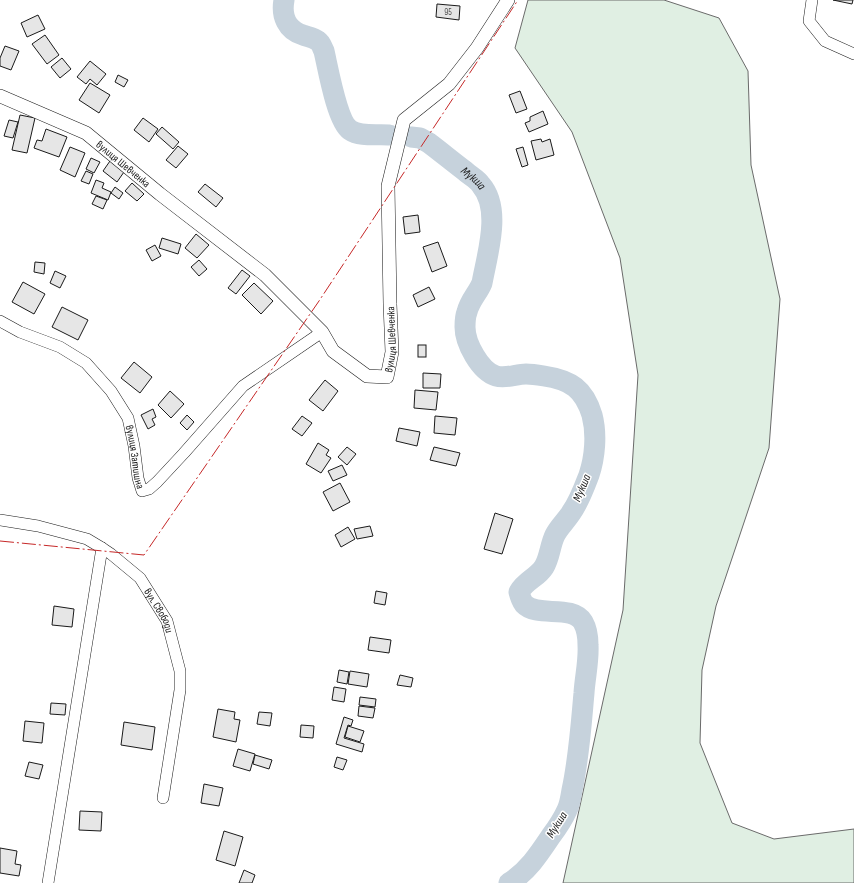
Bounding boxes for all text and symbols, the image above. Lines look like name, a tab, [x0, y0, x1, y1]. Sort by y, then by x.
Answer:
house number: 95	[444, 7, 452, 18]
street label: вулиця Шевченка	[94, 138, 153, 190]
water label: Мукша	[458, 163, 489, 193]
street label: вулиця Шевченка	[382, 306, 399, 373]
street label: вулиця Затишна	[123, 424, 147, 490]
water label: Мукша	[570, 472, 594, 504]
street label: вул. Свободи	[142, 586, 176, 634]
water label: Мукша	[543, 809, 571, 841]

